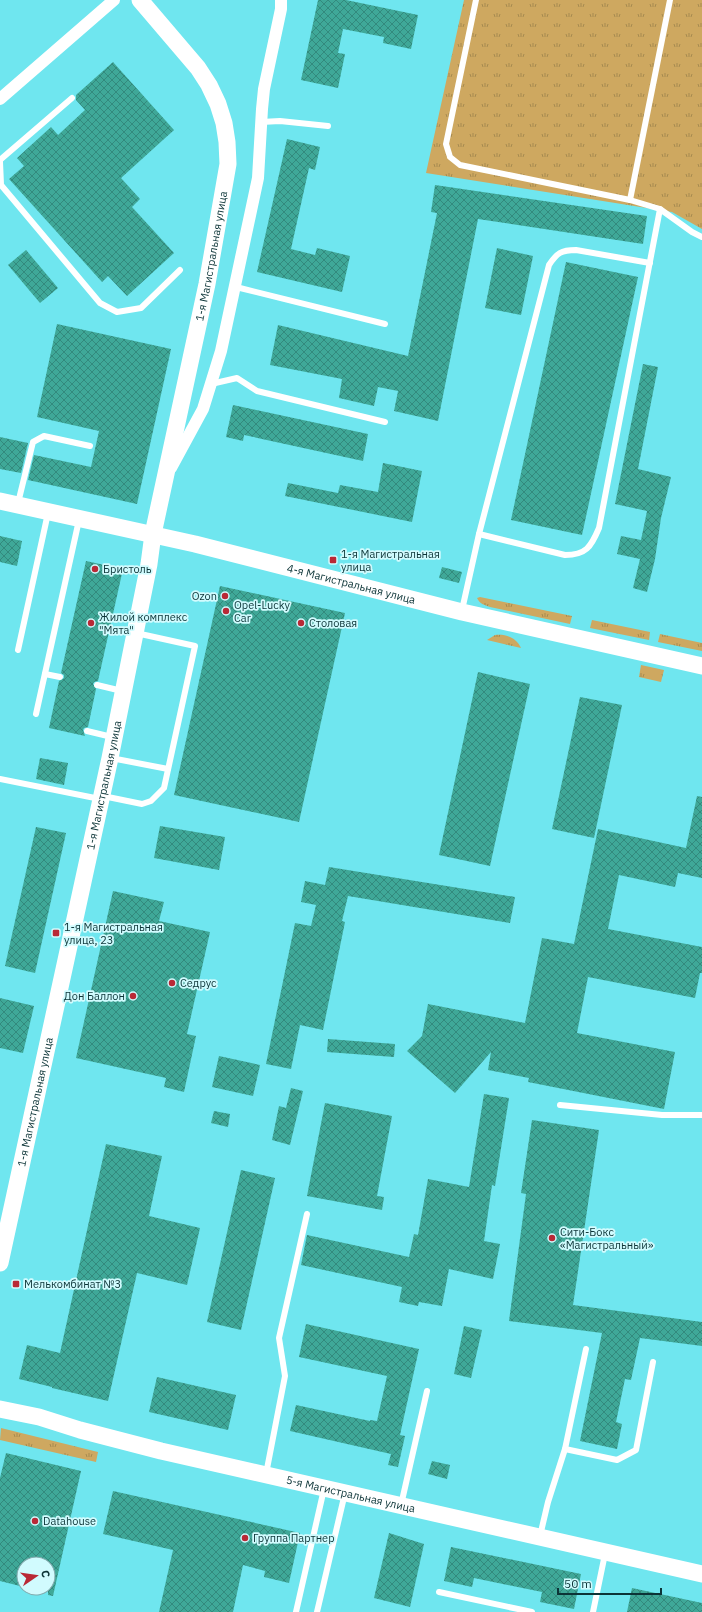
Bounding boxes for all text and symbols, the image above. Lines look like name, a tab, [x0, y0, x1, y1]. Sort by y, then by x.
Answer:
street label: 1-я Магистральная улица	[192, 190, 230, 322]
place label: 1-я Магистральная улица	[341, 547, 440, 574]
marker: 1-я Магистральная улица	[328, 555, 338, 565]
street label: 4-я Магистральная улица	[286, 561, 417, 607]
place label: Бристоль	[103, 562, 152, 576]
marker: Бристоль	[90, 564, 100, 574]
place label: Ozon	[192, 589, 217, 603]
marker: Ozon	[220, 591, 230, 601]
place label: Opel-Lucky Car	[234, 598, 290, 625]
marker: Opel-Lucky Car	[221, 606, 231, 616]
place label: Жилой комплекс "Мята"	[99, 610, 188, 637]
place label: Столовая	[309, 616, 357, 630]
marker: Жилой комплекс "Мята"	[86, 618, 96, 628]
marker: Столовая	[296, 618, 306, 628]
street label: 1-я Магистральная улица	[83, 719, 124, 851]
place label: 1-я Магистральная улица, 23	[64, 920, 163, 947]
marker: 1-я Магистральная улица, 23	[51, 928, 61, 938]
place label: Седрус	[180, 976, 217, 990]
marker: Седрус	[167, 978, 177, 988]
place label: Дон Баллон	[64, 989, 125, 1003]
marker: Дон Баллон	[128, 991, 138, 1001]
street label: 1-я Магистральная улица	[14, 1036, 56, 1168]
place label: Сити-Бокс «Магистральный»	[560, 1225, 654, 1252]
marker: Сити-Бокс «Магистральный»	[547, 1233, 557, 1243]
place label: Мелькомбинат №3	[24, 1277, 121, 1291]
marker: Мелькомбинат №3	[11, 1279, 21, 1289]
street label: 5-я Магистральная улица	[285, 1473, 417, 1516]
place label: Datahouse	[43, 1514, 96, 1528]
marker: Datahouse	[30, 1516, 40, 1526]
place label: Группа Партнер	[253, 1531, 335, 1545]
marker: Группа Партнер	[240, 1533, 250, 1543]
north arrow	[16, 1556, 56, 1596]
text: С	[38, 1569, 53, 1579]
scale bar	[558, 1570, 661, 1596]
text: 50 m	[564, 1576, 592, 1591]

